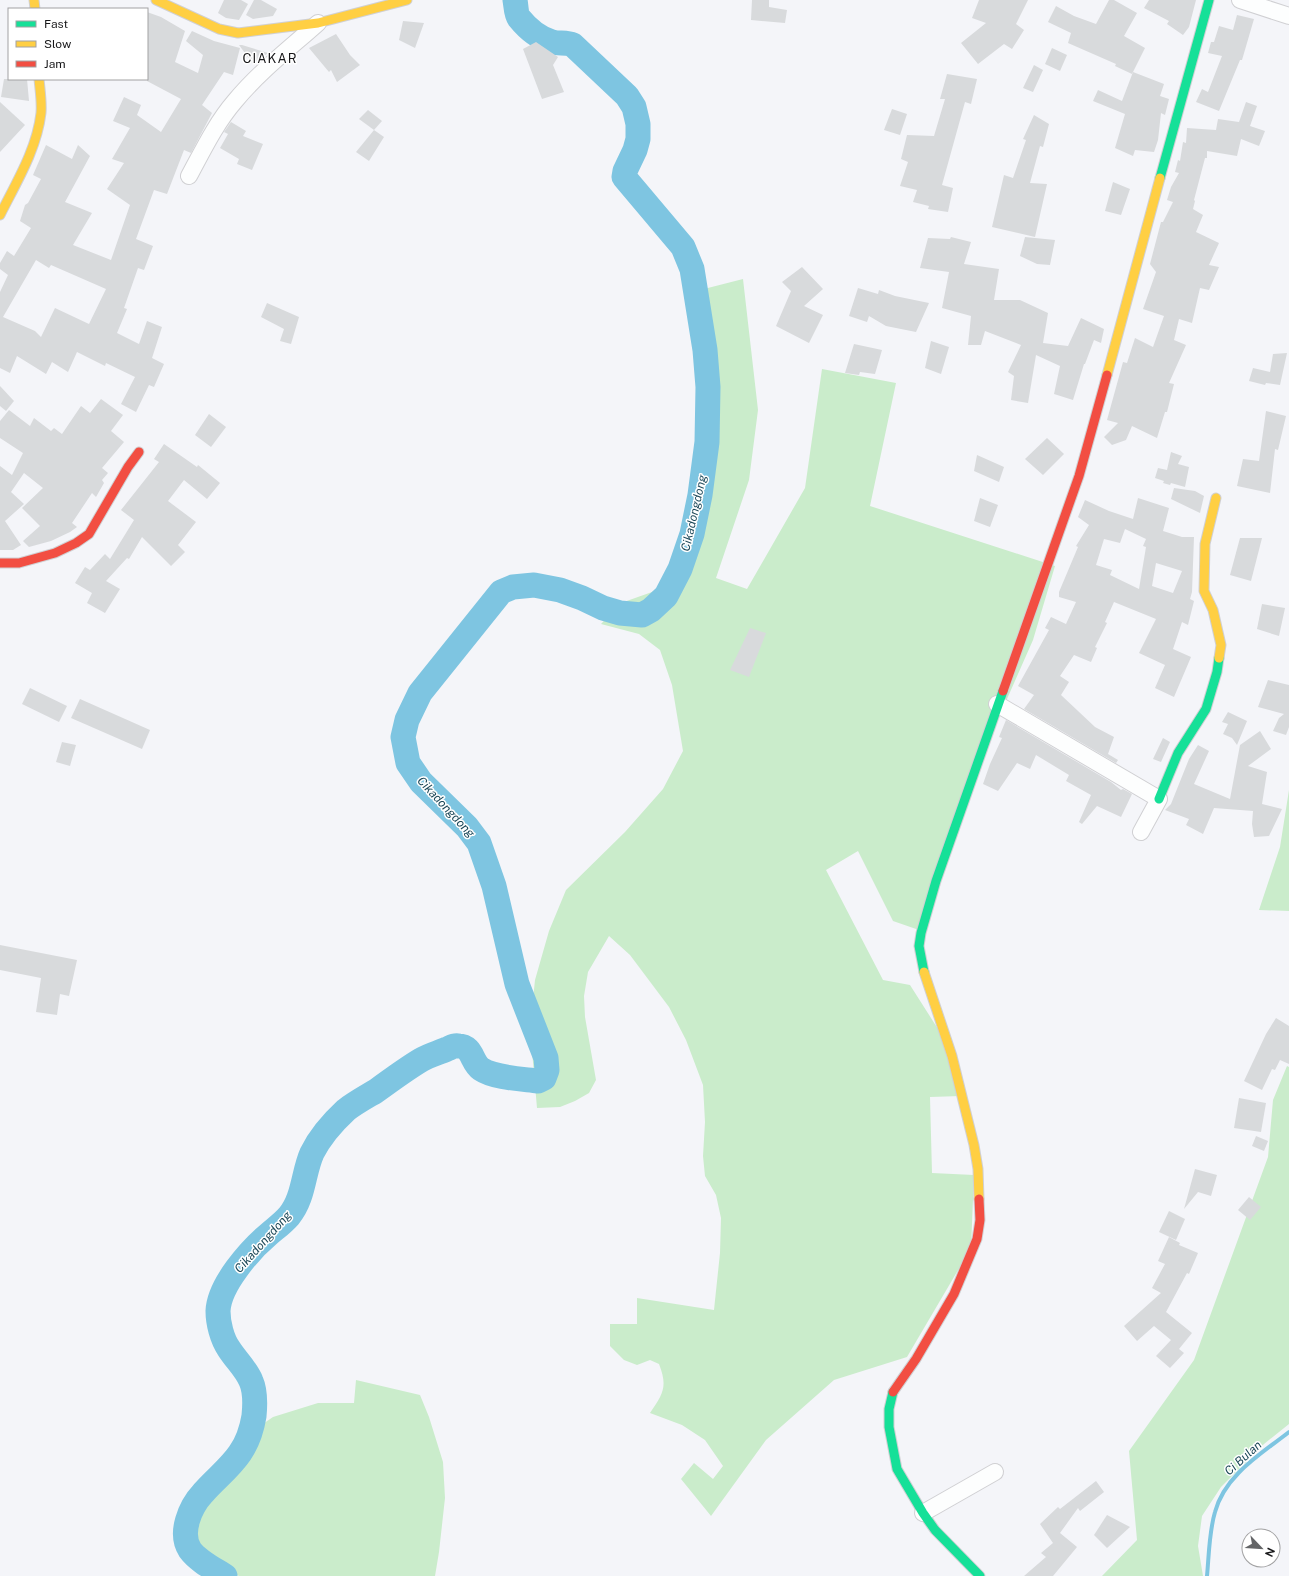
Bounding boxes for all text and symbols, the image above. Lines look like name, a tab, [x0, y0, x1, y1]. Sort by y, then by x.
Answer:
legend	[8, 8, 148, 80]
text: Fast	[44, 17, 69, 31]
text: Slow	[44, 37, 72, 51]
district label: CIAKAR	[243, 51, 297, 66]
text: Jam	[44, 57, 66, 71]
water label: Cikadongdong	[678, 473, 710, 553]
water label: Cikadongdong	[414, 774, 478, 841]
water label: Cikadongdong	[232, 1208, 295, 1276]
water label: Ci Bulan	[1222, 1438, 1265, 1478]
north arrow	[1241, 1528, 1281, 1568]
text: N	[1263, 1546, 1277, 1559]

